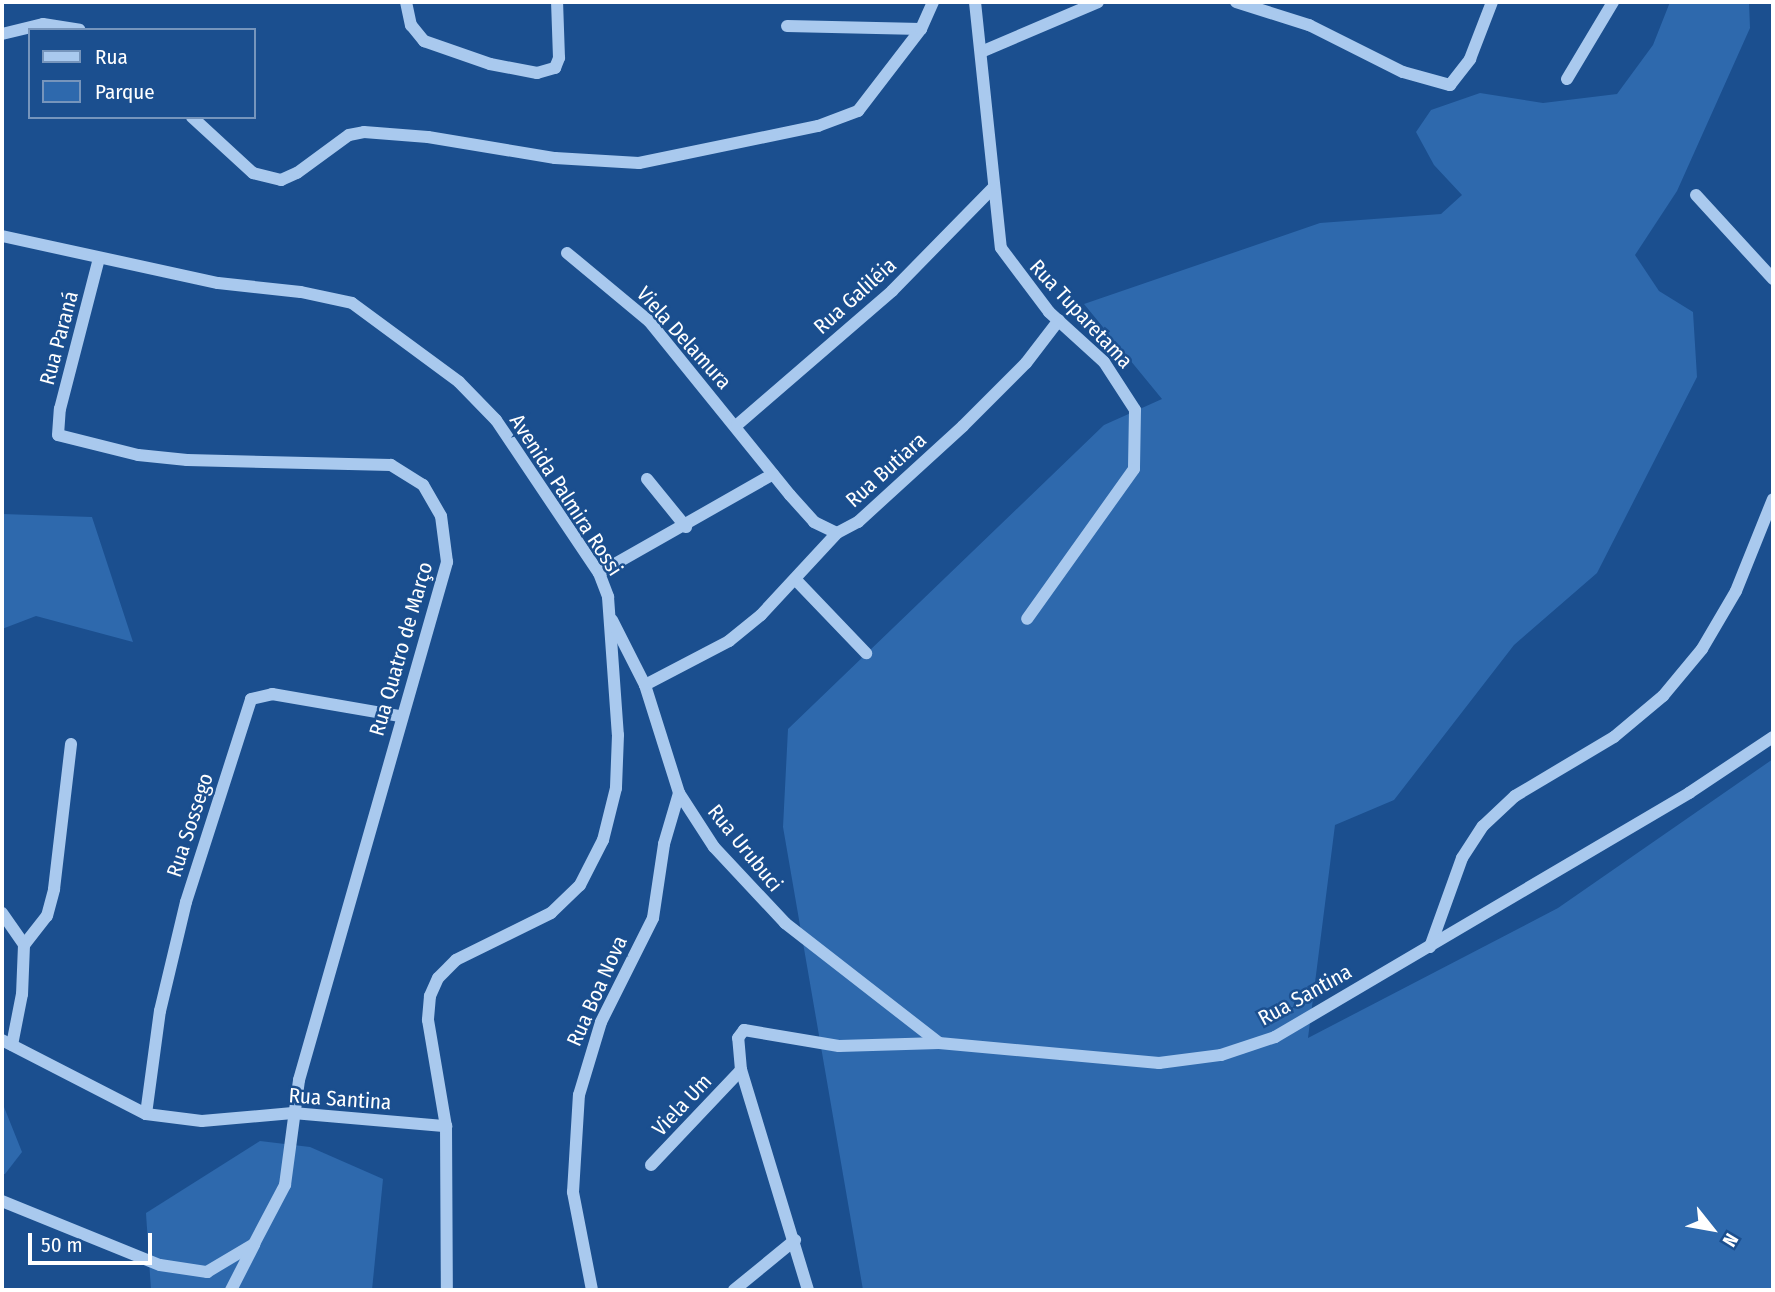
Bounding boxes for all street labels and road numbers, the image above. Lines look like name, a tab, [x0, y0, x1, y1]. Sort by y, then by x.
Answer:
street label: Rua Galiléia	[809, 253, 901, 339]
street label: Rua Tuparetama	[1024, 254, 1138, 374]
street label: Viela Delamura	[631, 281, 737, 395]
street label: Rua Paraná	[34, 288, 84, 388]
street label: Avenida Palmira Rossi	[504, 409, 628, 581]
street label: Rua Butiara	[841, 427, 931, 513]
street label: Rua Quatro de Março	[364, 559, 438, 739]
street label: Rua Sossego	[161, 770, 219, 880]
street label: Rua Urubuci	[702, 799, 788, 897]
street label: Rua Boa Nova	[561, 932, 633, 1050]
street label: Rua Santina	[1254, 959, 1356, 1031]
street label: Viela Um	[647, 1069, 717, 1141]
street label: Rua Santina	[288, 1083, 392, 1115]

